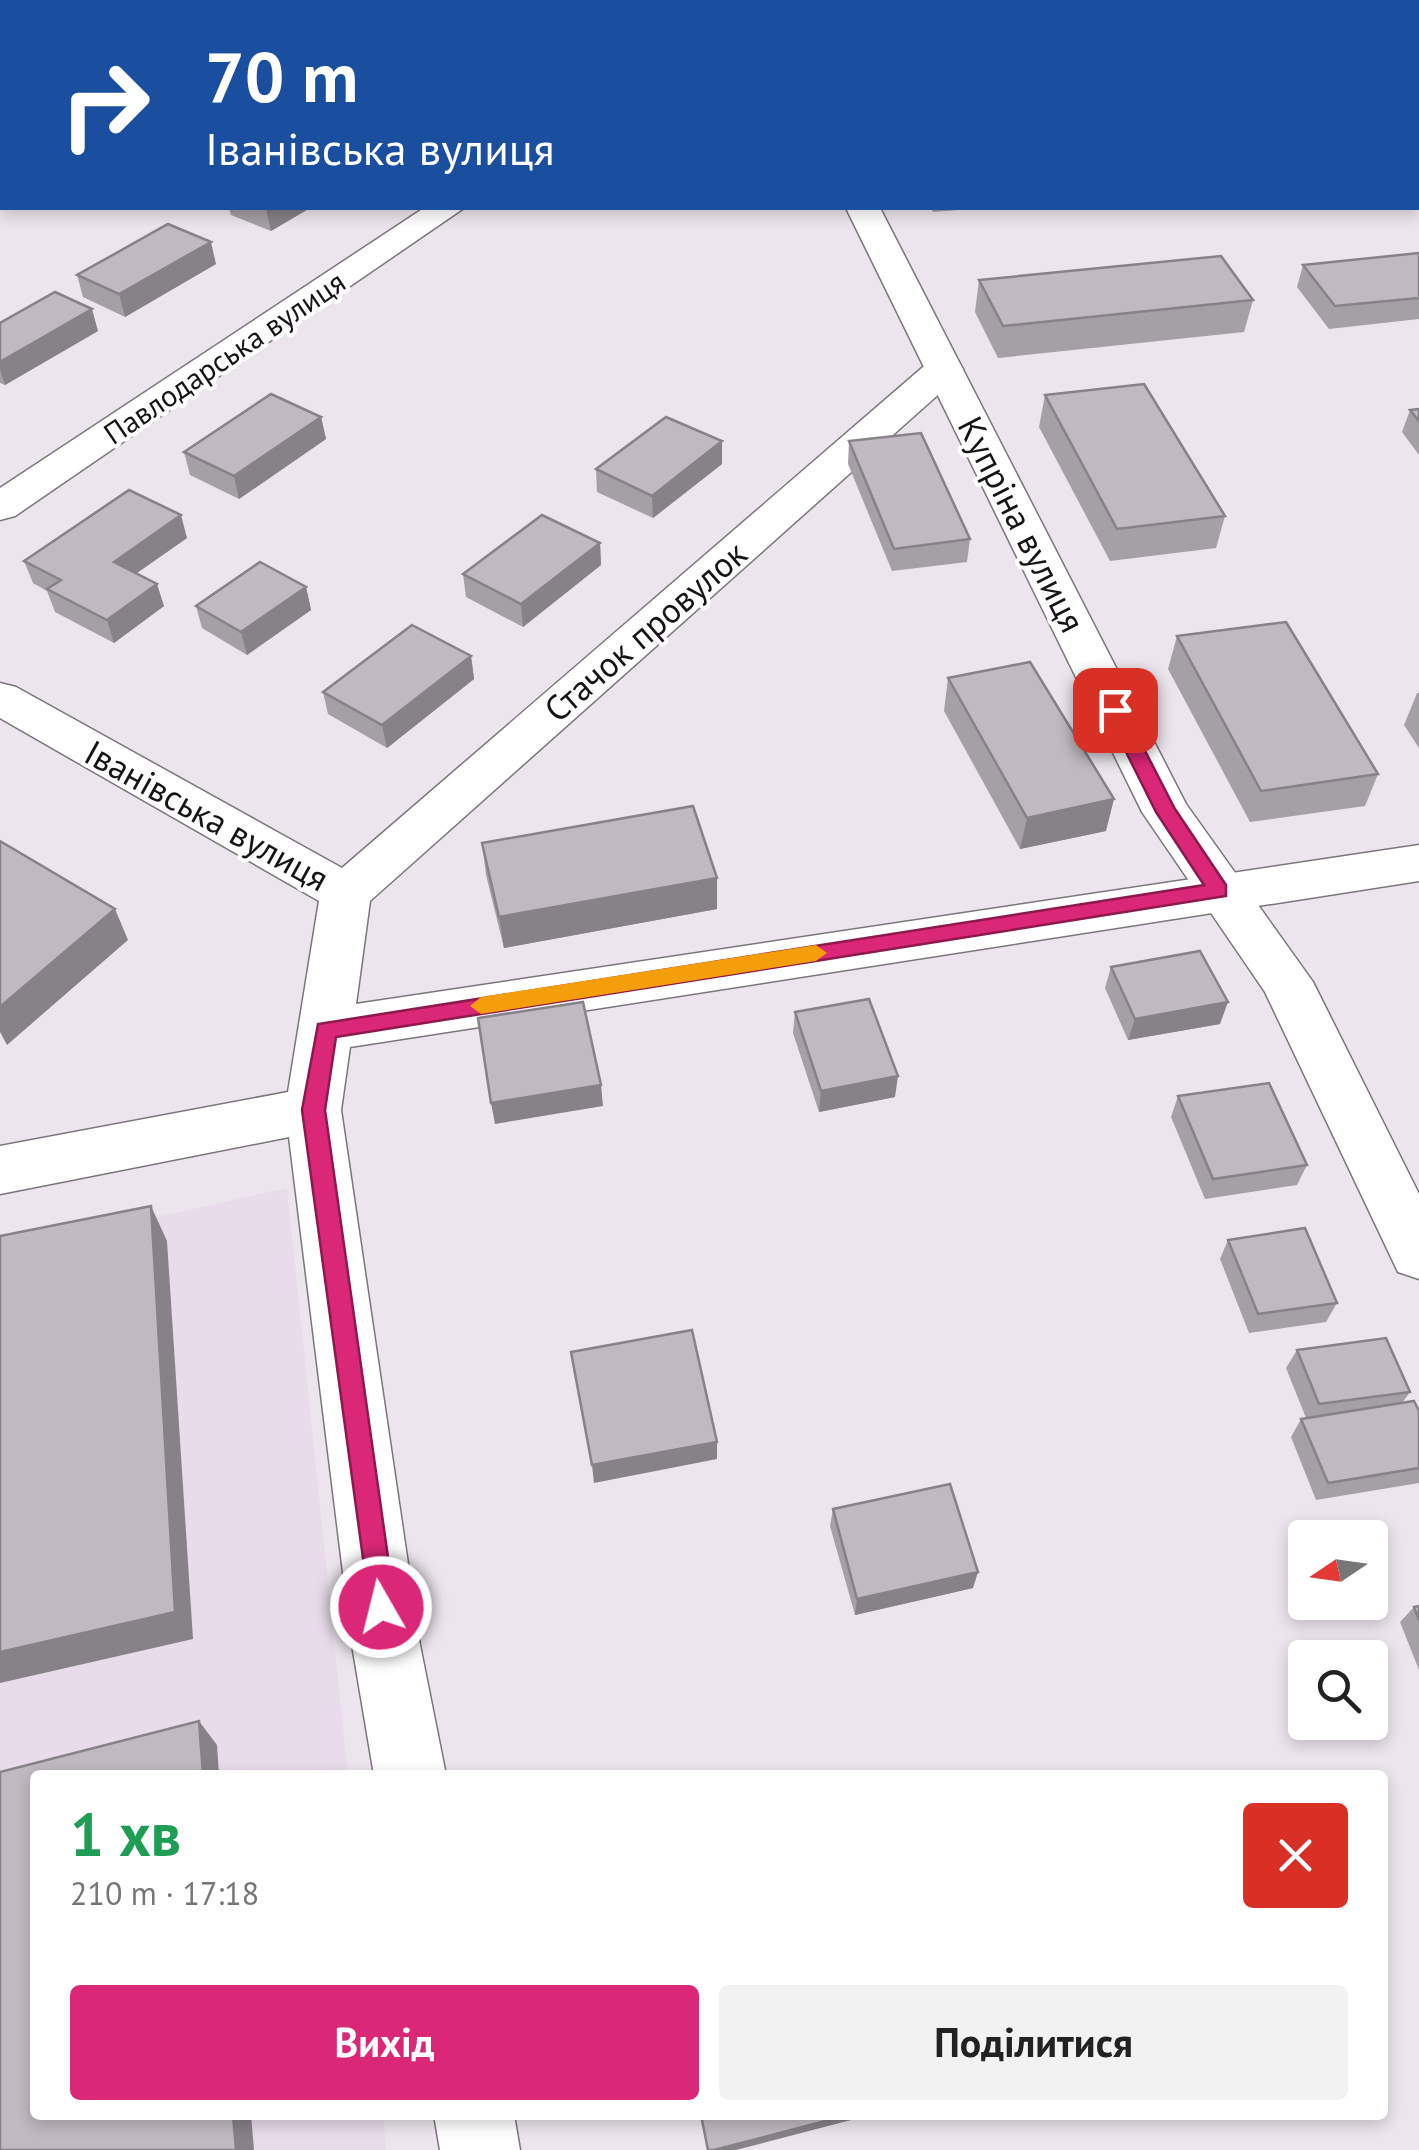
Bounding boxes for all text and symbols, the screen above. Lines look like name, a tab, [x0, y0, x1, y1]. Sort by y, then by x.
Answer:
text: 70 m	[205, 31, 358, 121]
icon: right	[40, 40, 170, 170]
text: Іванівська вулиця	[205, 119, 555, 177]
street label: Павлодарська вулиця	[96, 262, 352, 452]
street label: Купріна вулиця	[948, 408, 1096, 640]
street label: Стачок провулок	[534, 530, 756, 732]
pin	[1073, 668, 1158, 753]
icon: arrive	[1088, 683, 1143, 738]
street label: Іванівська вулиця	[77, 729, 337, 901]
north arrow	[1288, 1520, 1388, 1620]
map controls	[1288, 1520, 1388, 1740]
position arrow	[329, 1555, 433, 1659]
button: search	[1288, 1640, 1388, 1740]
text: 1 хв	[70, 1795, 181, 1873]
button: close	[1243, 1803, 1348, 1908]
text: 210 m · 17:18	[70, 1872, 259, 1914]
button: Вихід	[70, 1985, 699, 2100]
button: Поділитися	[719, 1985, 1348, 2100]

